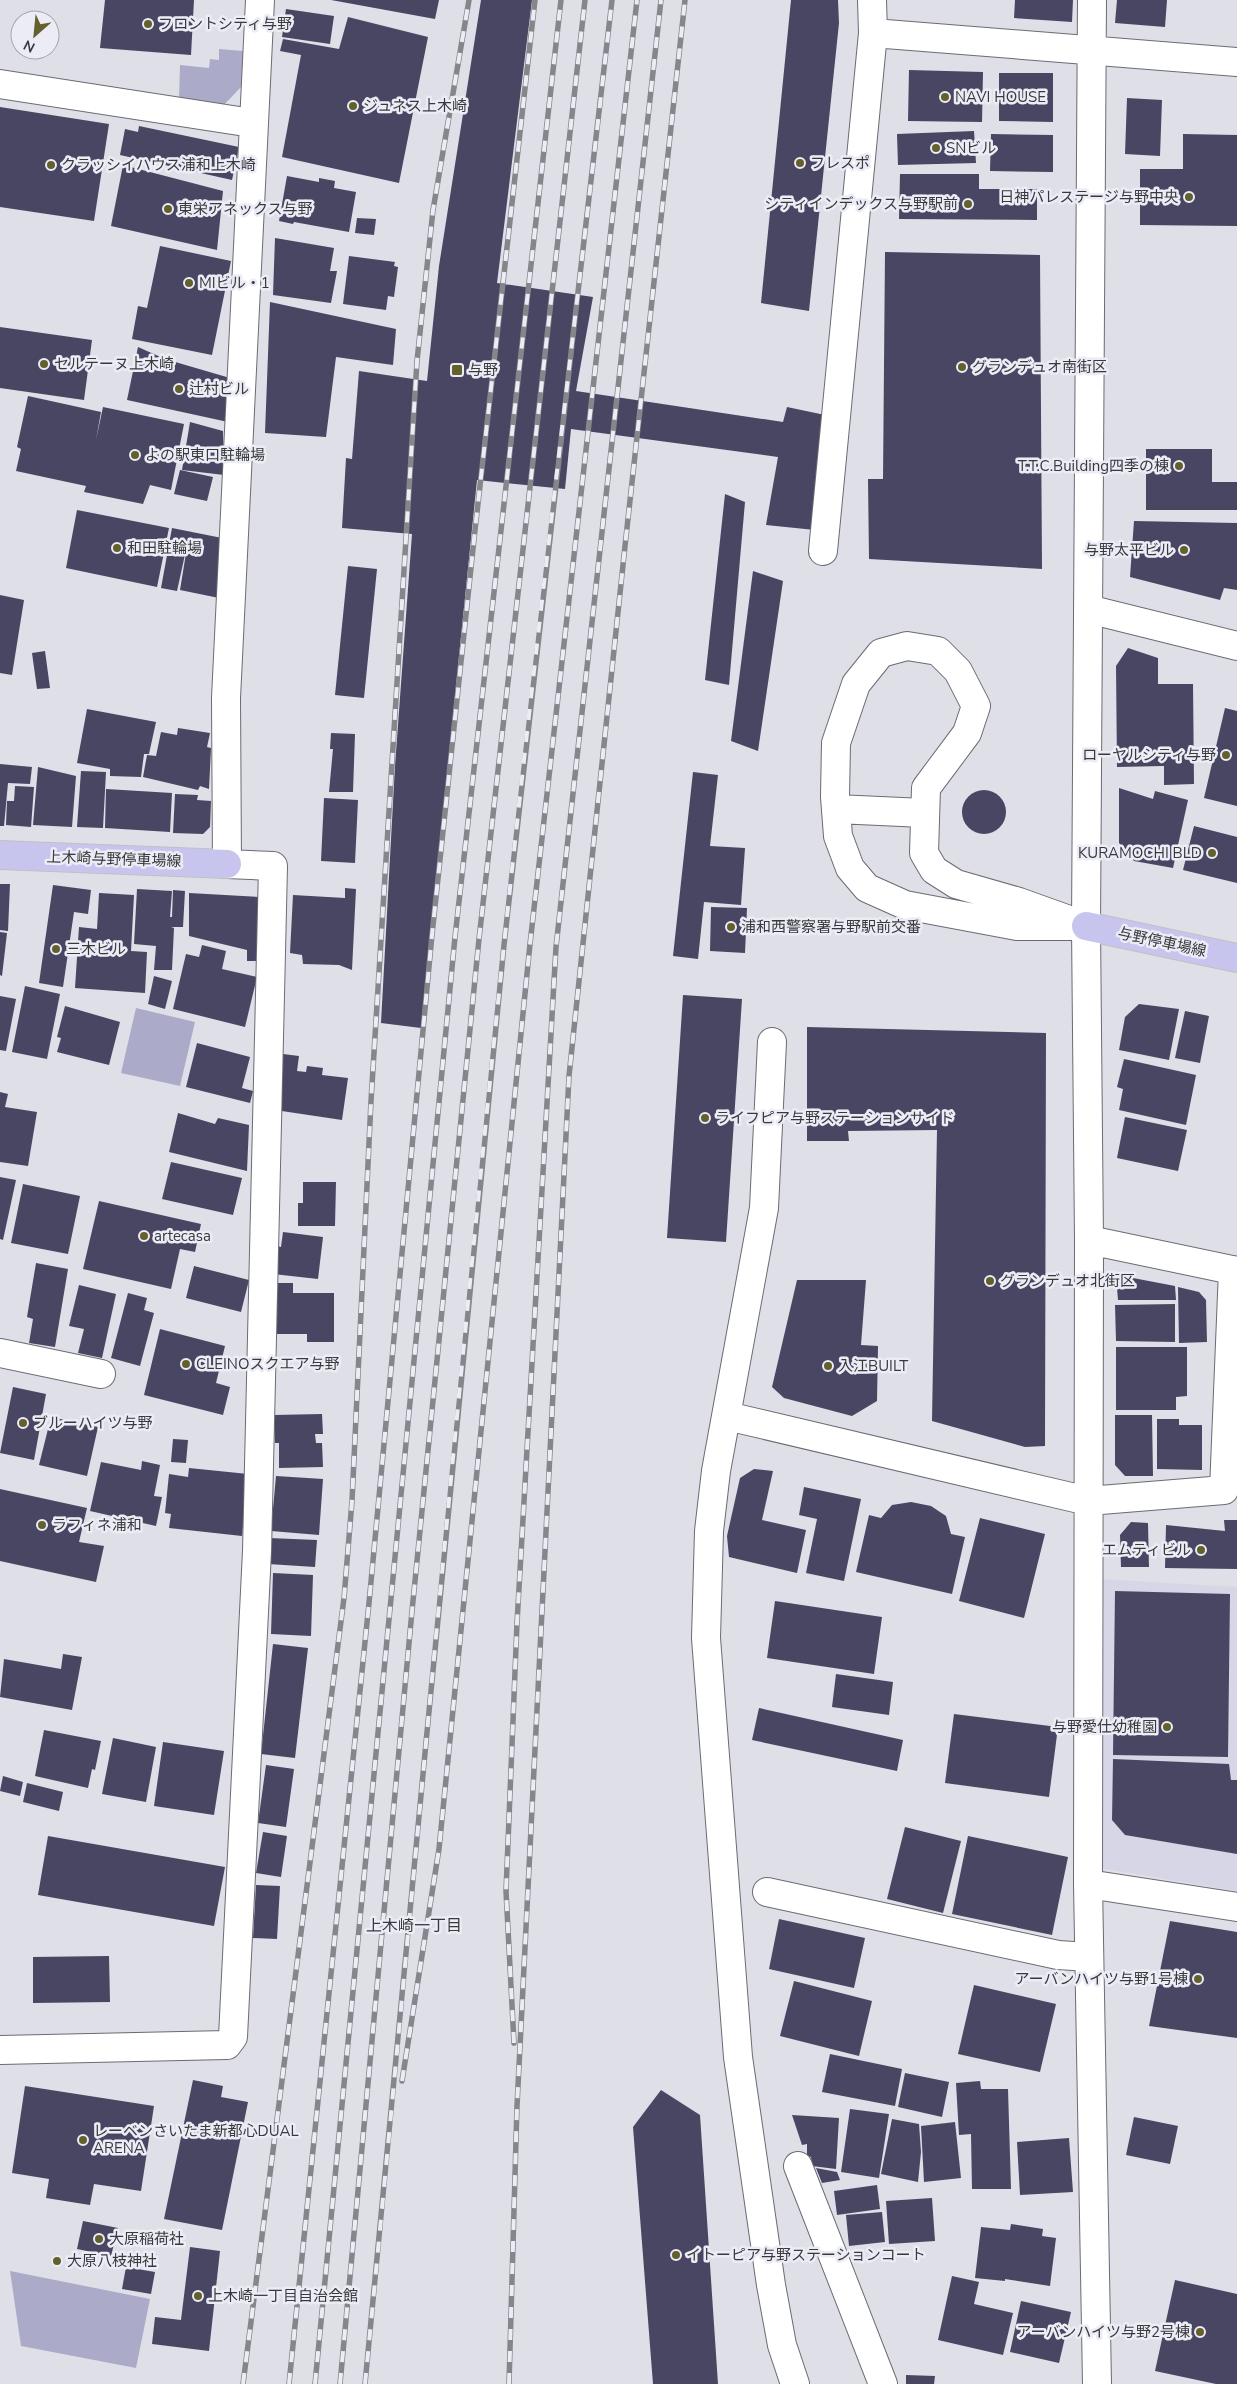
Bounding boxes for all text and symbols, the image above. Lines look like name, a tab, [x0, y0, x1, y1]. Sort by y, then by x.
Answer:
north arrow	[10, 10, 60, 60]
place label: フロントシティ与野	[158, 14, 292, 34]
marker: フロントシティ与野	[142, 18, 154, 30]
text: N	[20, 35, 38, 57]
place label: NAVI HOUSE	[955, 87, 1046, 107]
marker: NAVI HOUSE	[939, 91, 951, 103]
place label: ジュネス上木崎	[363, 96, 467, 116]
marker: ジュネス上木崎	[347, 100, 359, 112]
place label: SNビル	[946, 138, 996, 158]
marker: SNビル	[930, 142, 942, 154]
place label: フレスポ	[810, 153, 870, 173]
place label: クラッシイハウス浦和上木崎	[61, 155, 256, 175]
marker: フレスポ	[794, 157, 806, 169]
marker: クラッシイハウス浦和上木崎	[45, 159, 57, 171]
place label: 日神パレステージ与野中央	[999, 187, 1179, 207]
marker: 日神パレステージ与野中央	[1183, 191, 1195, 203]
place label: シティインデックス与野駅前	[764, 194, 958, 214]
marker: シティインデックス与野駅前	[962, 198, 974, 210]
place label: 東栄アネックス与野	[178, 199, 313, 219]
marker: 東栄アネックス与野	[162, 203, 174, 215]
place label: MIビル・1	[199, 273, 270, 293]
marker: MIビル・1	[183, 277, 195, 289]
place label: セルテーヌ上木崎	[54, 354, 174, 374]
place label: グランデュオ南街区	[972, 357, 1107, 377]
marker: セルテーヌ上木崎	[38, 358, 50, 370]
place label: 与野	[468, 360, 498, 380]
marker: グランデュオ南街区	[956, 361, 968, 373]
marker: 与野	[450, 363, 464, 377]
place label: 辻村ビル	[189, 379, 249, 399]
marker: 辻村ビル	[173, 383, 185, 395]
place label: よの駅東口駐輪場	[145, 445, 265, 465]
marker: よの駅東口駐輪場	[129, 449, 141, 461]
place label: T.T.C.Building四季の棟	[1018, 456, 1169, 476]
marker: T.T.C.Building四季の棟	[1173, 460, 1185, 472]
place label: 和田駐輪場	[127, 538, 202, 558]
place label: 与野太平ビル	[1084, 540, 1174, 560]
marker: 和田駐輪場	[111, 542, 123, 554]
marker: 与野太平ビル	[1178, 544, 1190, 556]
place label: ローヤルシティ与野	[1082, 745, 1216, 765]
marker: ローヤルシティ与野	[1220, 749, 1232, 761]
place label: KURAMOCHI BLD	[1078, 843, 1202, 863]
street label: 上木崎与野停車場線	[46, 847, 182, 871]
marker: KURAMOCHI BLD	[1206, 847, 1218, 859]
place label: 浦和西警察署与野駅前交番	[741, 917, 921, 937]
marker: 浦和西警察署与野駅前交番	[725, 921, 737, 933]
street label: 与野停車場線	[1116, 923, 1208, 961]
place label: 三木ビル	[66, 939, 126, 959]
marker: 三木ビル	[50, 943, 62, 955]
place label: ライフピア与野ステーションサイド	[715, 1108, 955, 1128]
marker: ライフピア与野ステーションサイド	[699, 1112, 711, 1124]
place label: artecasa	[154, 1226, 211, 1246]
marker: artecasa	[138, 1230, 150, 1242]
place label: グランデュオ北街区	[1000, 1271, 1135, 1291]
marker: グランデュオ北街区	[984, 1275, 996, 1287]
place label: CLEINOスクエア与野	[196, 1354, 339, 1374]
place label: 入江BUILT	[838, 1356, 908, 1376]
marker: CLEINOスクエア与野	[180, 1358, 192, 1370]
marker: 入江BUILT	[822, 1360, 834, 1372]
place label: ブルーハイツ与野	[33, 1413, 152, 1433]
marker: ブルーハイツ与野	[17, 1417, 29, 1429]
place label: ラフィネ浦和	[52, 1515, 142, 1535]
marker: ラフィネ浦和	[36, 1519, 48, 1531]
place label: エムティビル	[1102, 1540, 1191, 1560]
marker: エムティビル	[1195, 1544, 1207, 1556]
place label: 与野愛仕幼稚園	[1052, 1717, 1157, 1737]
marker: 与野愛仕幼稚園	[1161, 1721, 1173, 1733]
district label: 上木崎一丁目	[366, 1915, 462, 1937]
place label: アーバンハイツ与野1号棟	[1015, 1969, 1188, 1989]
marker: アーバンハイツ与野1号棟	[1192, 1973, 1204, 1985]
place label: レーベンさいたま新都心DUAL ARENA	[93, 2121, 299, 2158]
marker: レーベンさいたま新都心DUAL ARENA	[77, 2134, 89, 2146]
place label: 大原稲荷社	[109, 2229, 184, 2249]
marker: 大原稲荷社	[93, 2233, 105, 2245]
place label: イトーピア与野ステーションコート	[686, 2245, 926, 2265]
marker: イトーピア与野ステーションコート	[670, 2249, 682, 2261]
place label: 大原八枝神社	[67, 2251, 157, 2271]
marker: 大原八枝神社	[51, 2255, 63, 2267]
place label: 上木崎一丁目自治会館	[208, 2286, 358, 2306]
marker: 上木崎一丁目自治会館	[192, 2290, 204, 2302]
place label: アーバンハイツ与野2号棟	[1017, 2322, 1190, 2342]
marker: アーバンハイツ与野2号棟	[1194, 2326, 1206, 2338]

